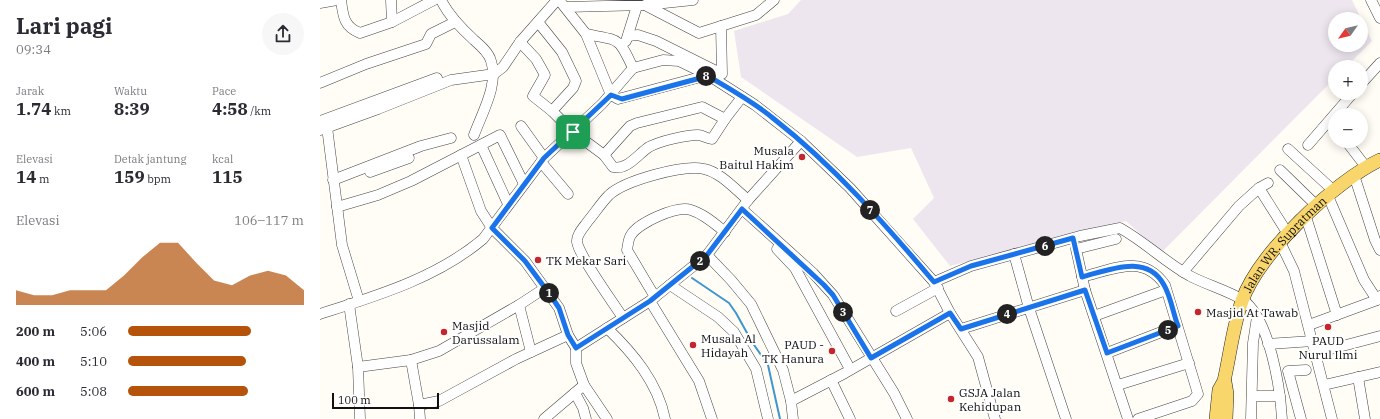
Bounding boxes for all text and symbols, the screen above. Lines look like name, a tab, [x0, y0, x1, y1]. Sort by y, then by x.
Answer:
text: Lari pagi	[16, 11, 112, 40]
north arrow	[1328, 12, 1368, 52]
map controls	[1328, 12, 1368, 148]
button: share	[262, 13, 304, 55]
text: 09:34	[16, 41, 51, 58]
button: +	[1328, 60, 1368, 100]
pin: 8	[696, 66, 716, 86]
text: 8	[703, 69, 709, 83]
text: Jarak	[16, 84, 44, 98]
text: Waktu	[114, 84, 147, 98]
text: Pace	[212, 84, 236, 98]
text: 1.74	[16, 98, 51, 120]
text: 8:39	[114, 98, 150, 120]
text: 4:58	[212, 98, 248, 120]
text: km	[51, 104, 71, 118]
text: /km	[248, 104, 271, 118]
button: −	[1328, 108, 1368, 148]
pin	[556, 115, 590, 149]
icon: arrive	[562, 121, 584, 143]
place label: Musala Baitul Hakim	[719, 143, 795, 172]
text: Elevasi	[16, 152, 53, 166]
text: Detak jantung	[114, 152, 187, 166]
text: kcal	[212, 152, 233, 166]
marker: Musala Baitul Hakim	[797, 152, 807, 162]
text: 14	[16, 166, 36, 188]
text: 159	[114, 166, 145, 188]
text: 115	[212, 166, 243, 188]
text: m	[36, 172, 49, 186]
text: bpm	[145, 172, 171, 186]
street label: Jalan WR. Supratman	[1239, 193, 1329, 295]
pin: 7	[860, 200, 880, 220]
text: 7	[867, 203, 873, 217]
text: Elevasi	[16, 212, 60, 229]
text: 106–117 m	[234, 212, 304, 229]
pin: 6	[1035, 236, 1055, 256]
text: 6	[1042, 239, 1048, 253]
pin: 2	[690, 251, 710, 271]
place label: TK Mekar Sari	[546, 253, 627, 268]
text: 2	[697, 254, 703, 268]
marker: TK Mekar Sari	[533, 255, 543, 265]
pin: 1	[539, 283, 559, 303]
text: 1	[546, 286, 552, 300]
pin: 3	[833, 302, 853, 322]
pin: 4	[997, 304, 1017, 324]
text: 3	[840, 305, 846, 319]
place label: Masjid At Tawab	[1206, 305, 1298, 320]
text: 4	[1004, 307, 1010, 321]
marker: Masjid At Tawab	[1193, 307, 1203, 317]
place label: Masjid Darussalam	[452, 318, 520, 347]
pin: 5	[1158, 320, 1178, 340]
marker: PAUD Nurul Ilmi	[1323, 322, 1333, 332]
text: 200 m	[16, 323, 55, 340]
text: 5:06	[80, 323, 107, 340]
text: 5	[1165, 323, 1171, 337]
marker: Masjid Darussalam	[439, 327, 449, 337]
place label: Musala Al Hidayah	[701, 331, 756, 360]
place label: PAUD Nurul Ilmi	[1298, 333, 1358, 362]
place label: PAUD - TK Hanura	[762, 337, 824, 366]
marker: Musala Al Hidayah	[688, 340, 698, 350]
marker: PAUD - TK Hanura	[827, 346, 837, 356]
text: 400 m	[16, 353, 55, 370]
text: 5:10	[80, 353, 107, 370]
text: 600 m	[16, 383, 55, 400]
text: 5:08	[80, 383, 107, 400]
place label: GSJA Jalan Kehidupan	[959, 385, 1022, 414]
scale bar	[332, 391, 439, 410]
text: 100 m	[338, 393, 371, 407]
marker: GSJA Jalan Kehidupan	[946, 394, 956, 404]

